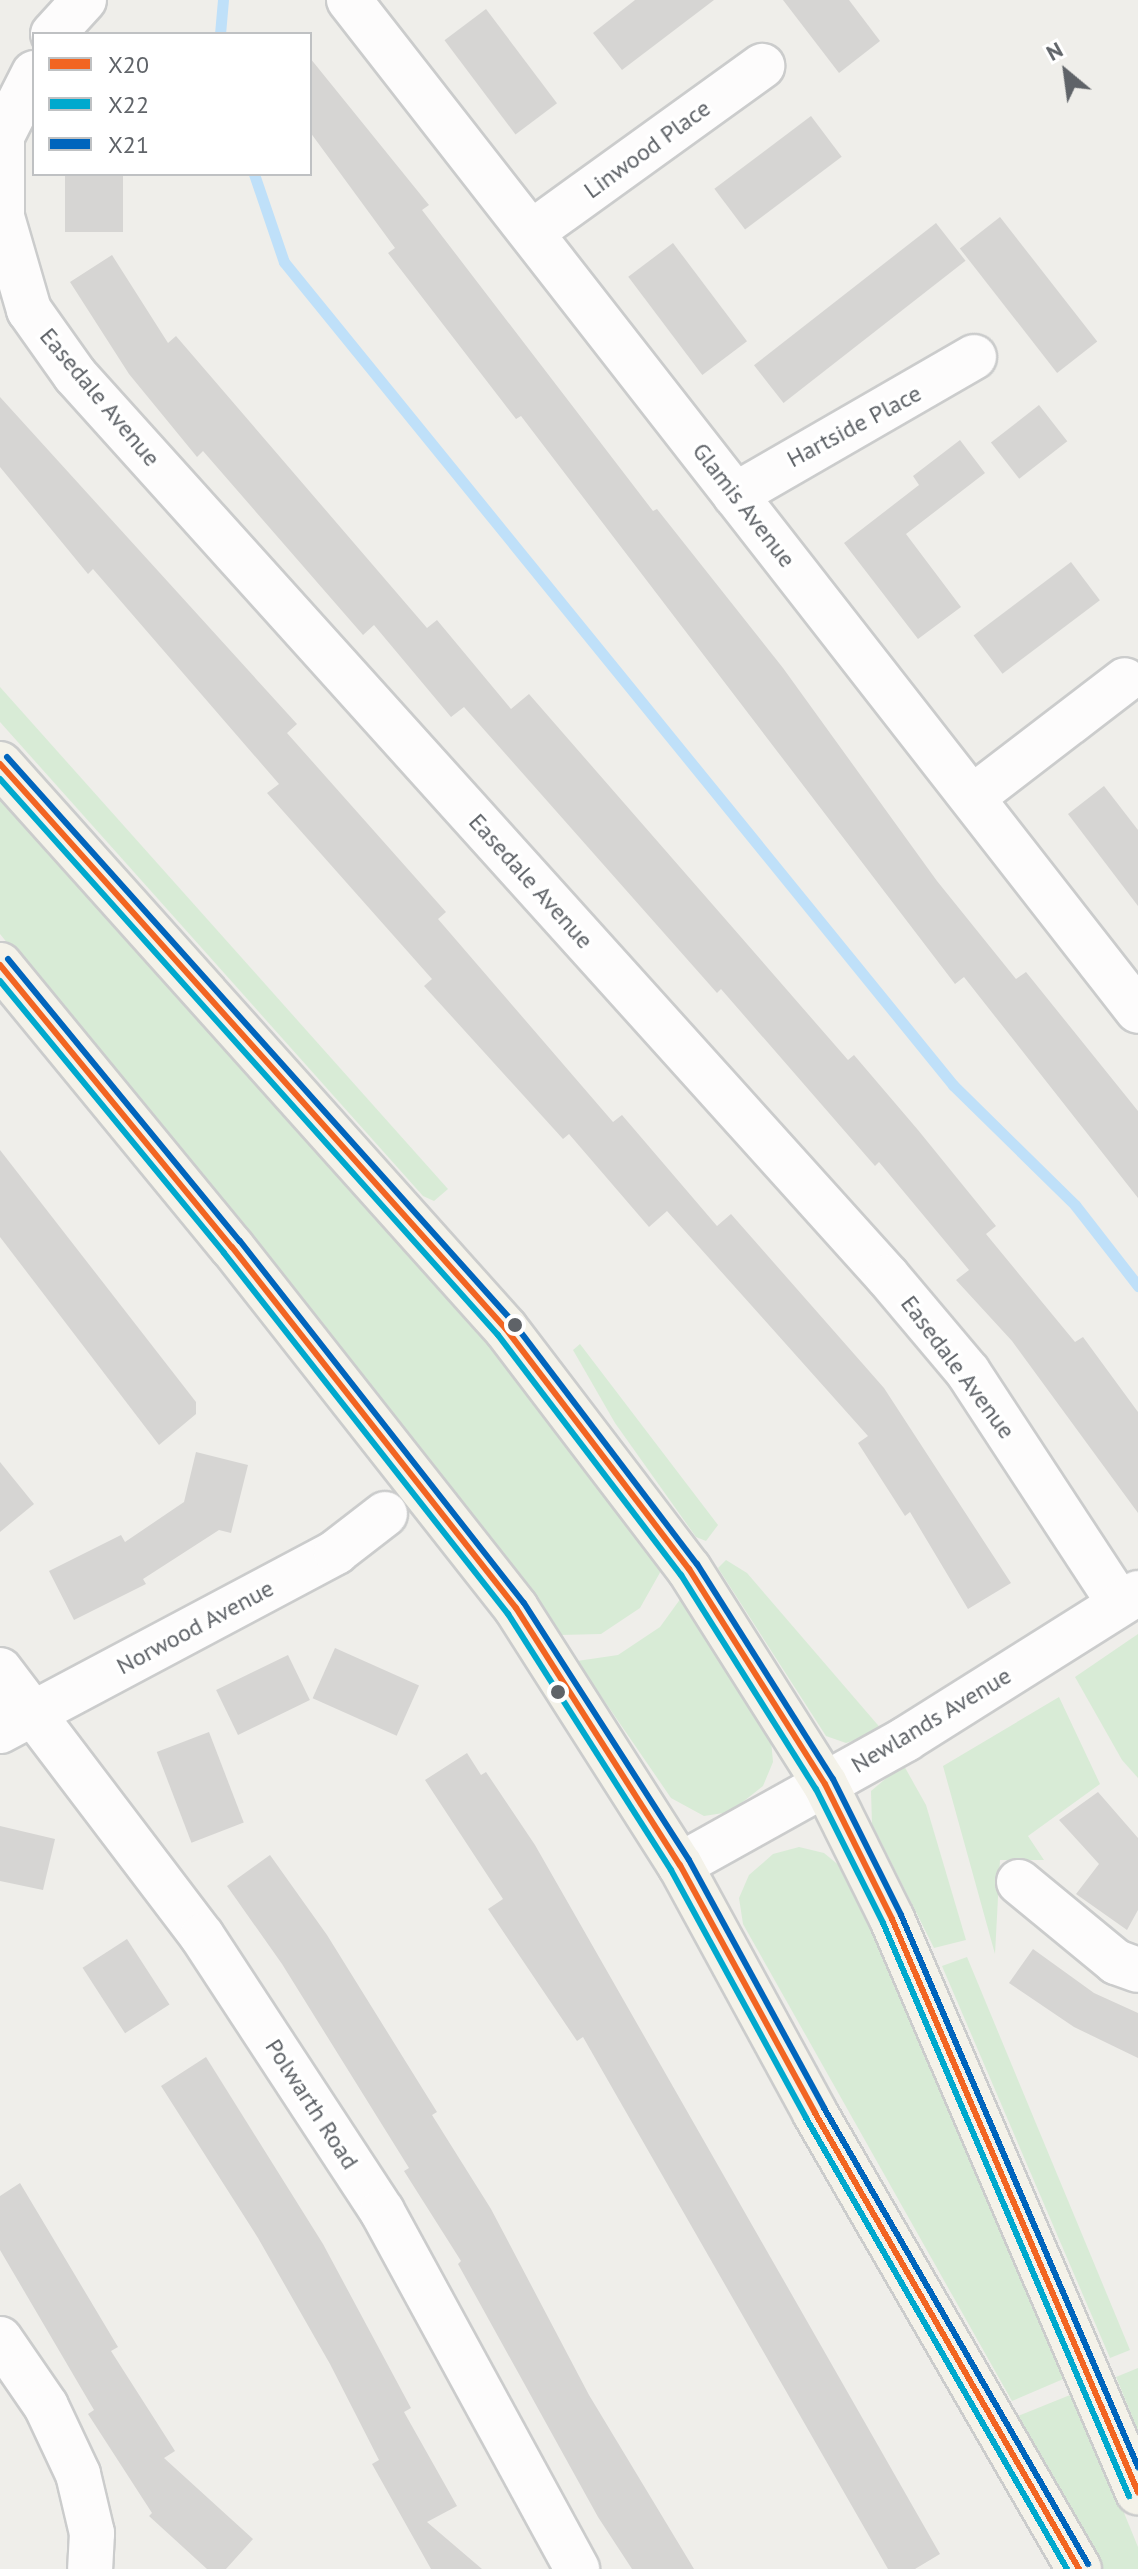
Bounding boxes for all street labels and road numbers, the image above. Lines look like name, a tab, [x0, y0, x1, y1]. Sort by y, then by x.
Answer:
street label: Linwood Place	[578, 94, 716, 204]
street label: Easedale Avenue	[34, 322, 166, 472]
street label: Hartside Place	[782, 379, 926, 473]
street label: Glamis Avenue	[686, 437, 802, 573]
street label: Easedale Avenue	[463, 807, 599, 955]
street label: Easedale Avenue	[895, 1289, 1021, 1445]
street label: Norwood Avenue	[111, 1573, 279, 1681]
street label: Newlands Avenue	[846, 1661, 1016, 1779]
street label: Polwarth Road	[259, 2034, 365, 2174]

